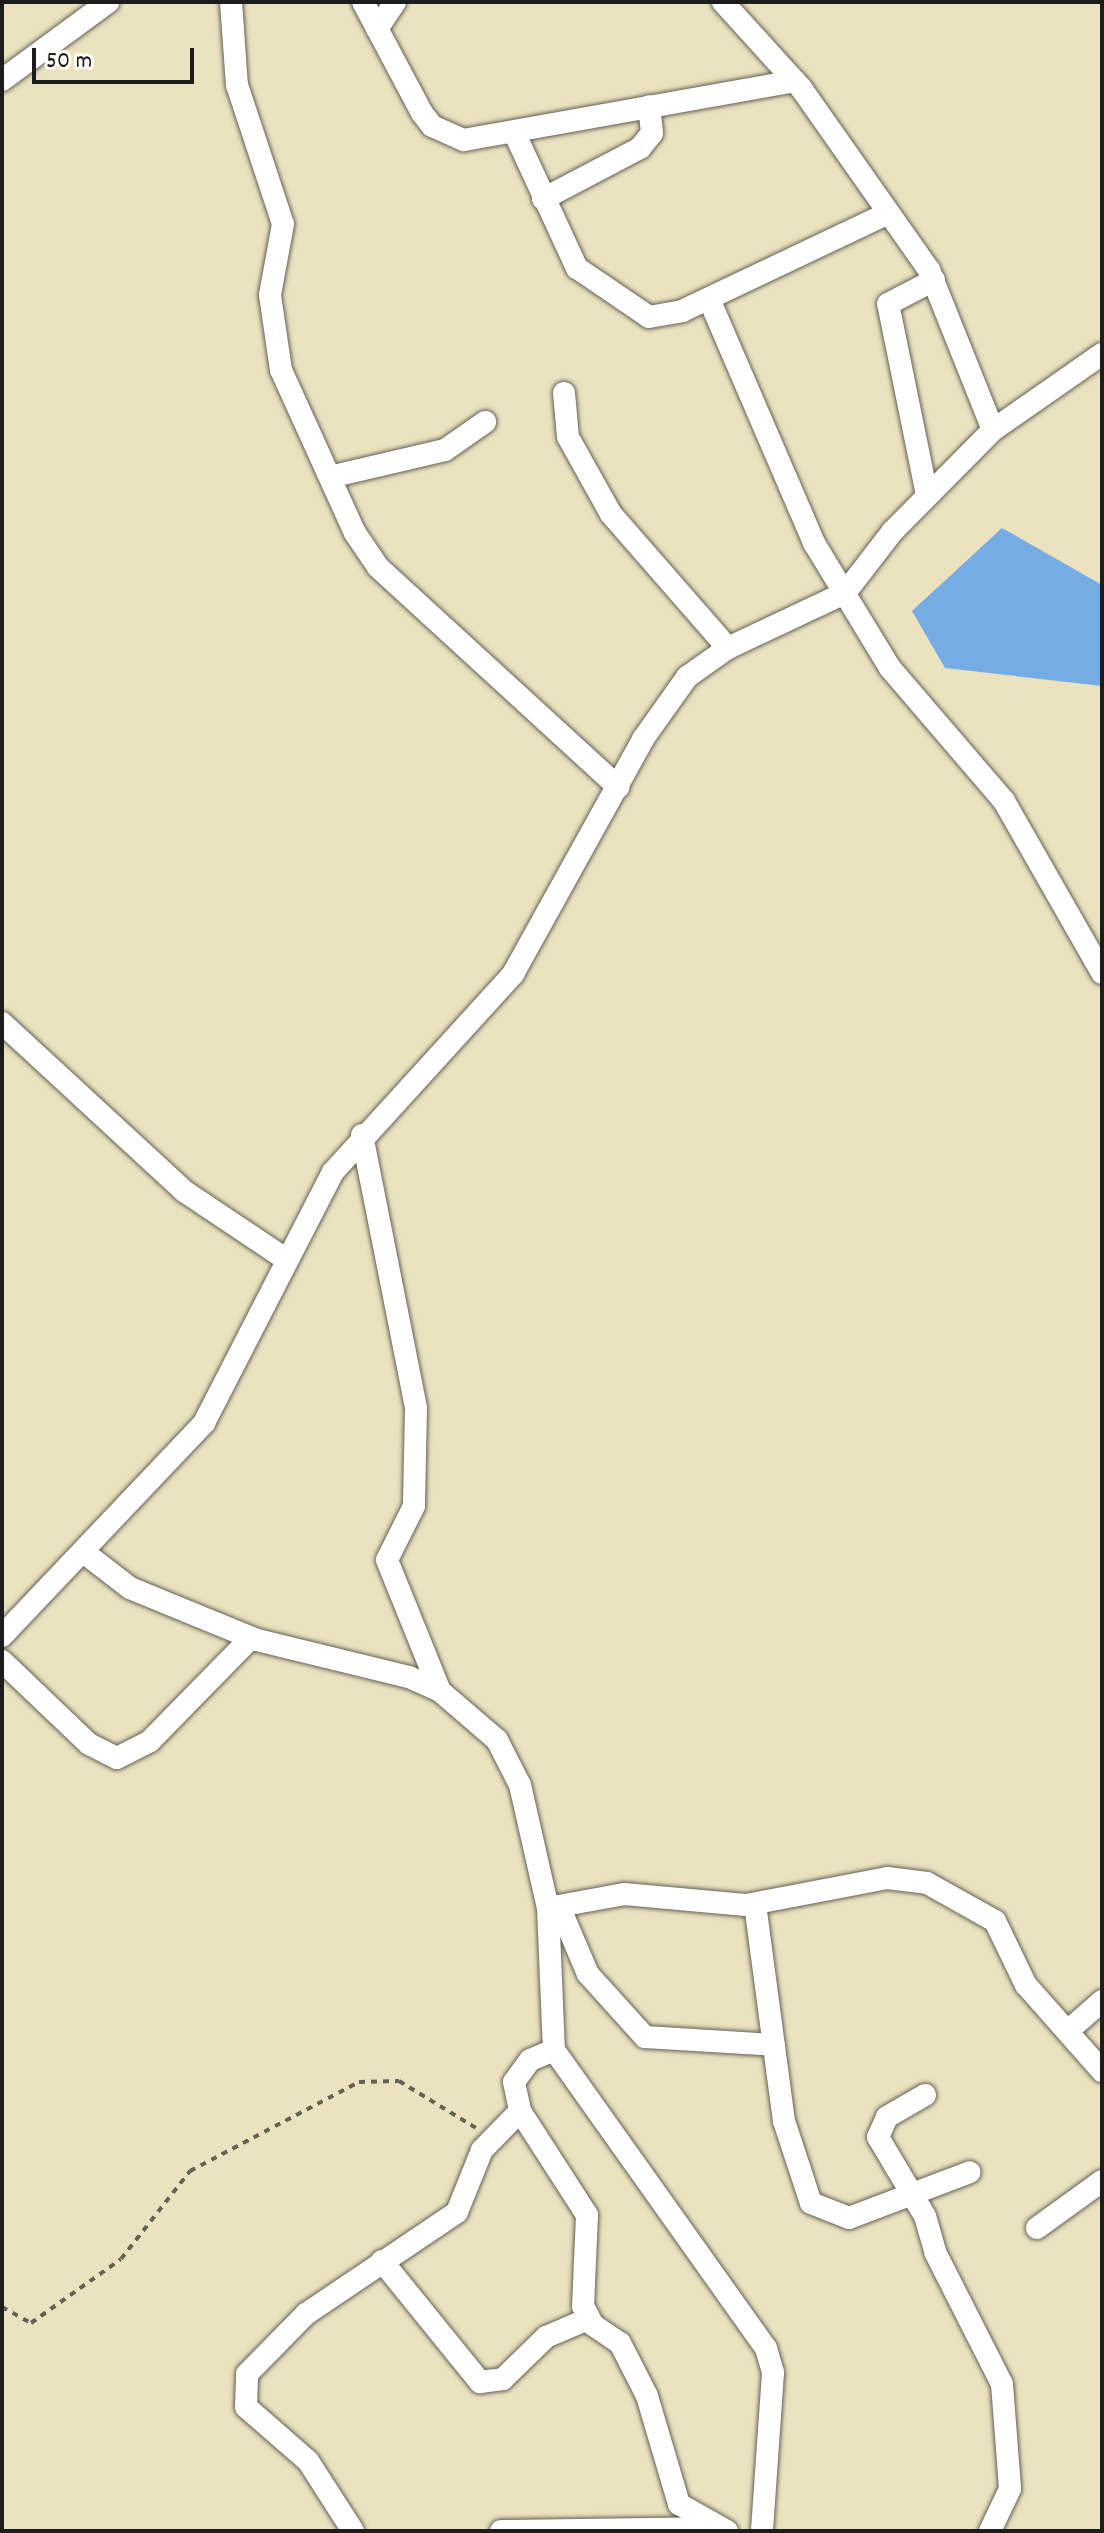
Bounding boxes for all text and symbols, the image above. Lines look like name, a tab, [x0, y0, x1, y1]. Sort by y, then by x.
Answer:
scale bar	[36, 32, 198, 82]
text: 50 m	[46, 45, 92, 79]

